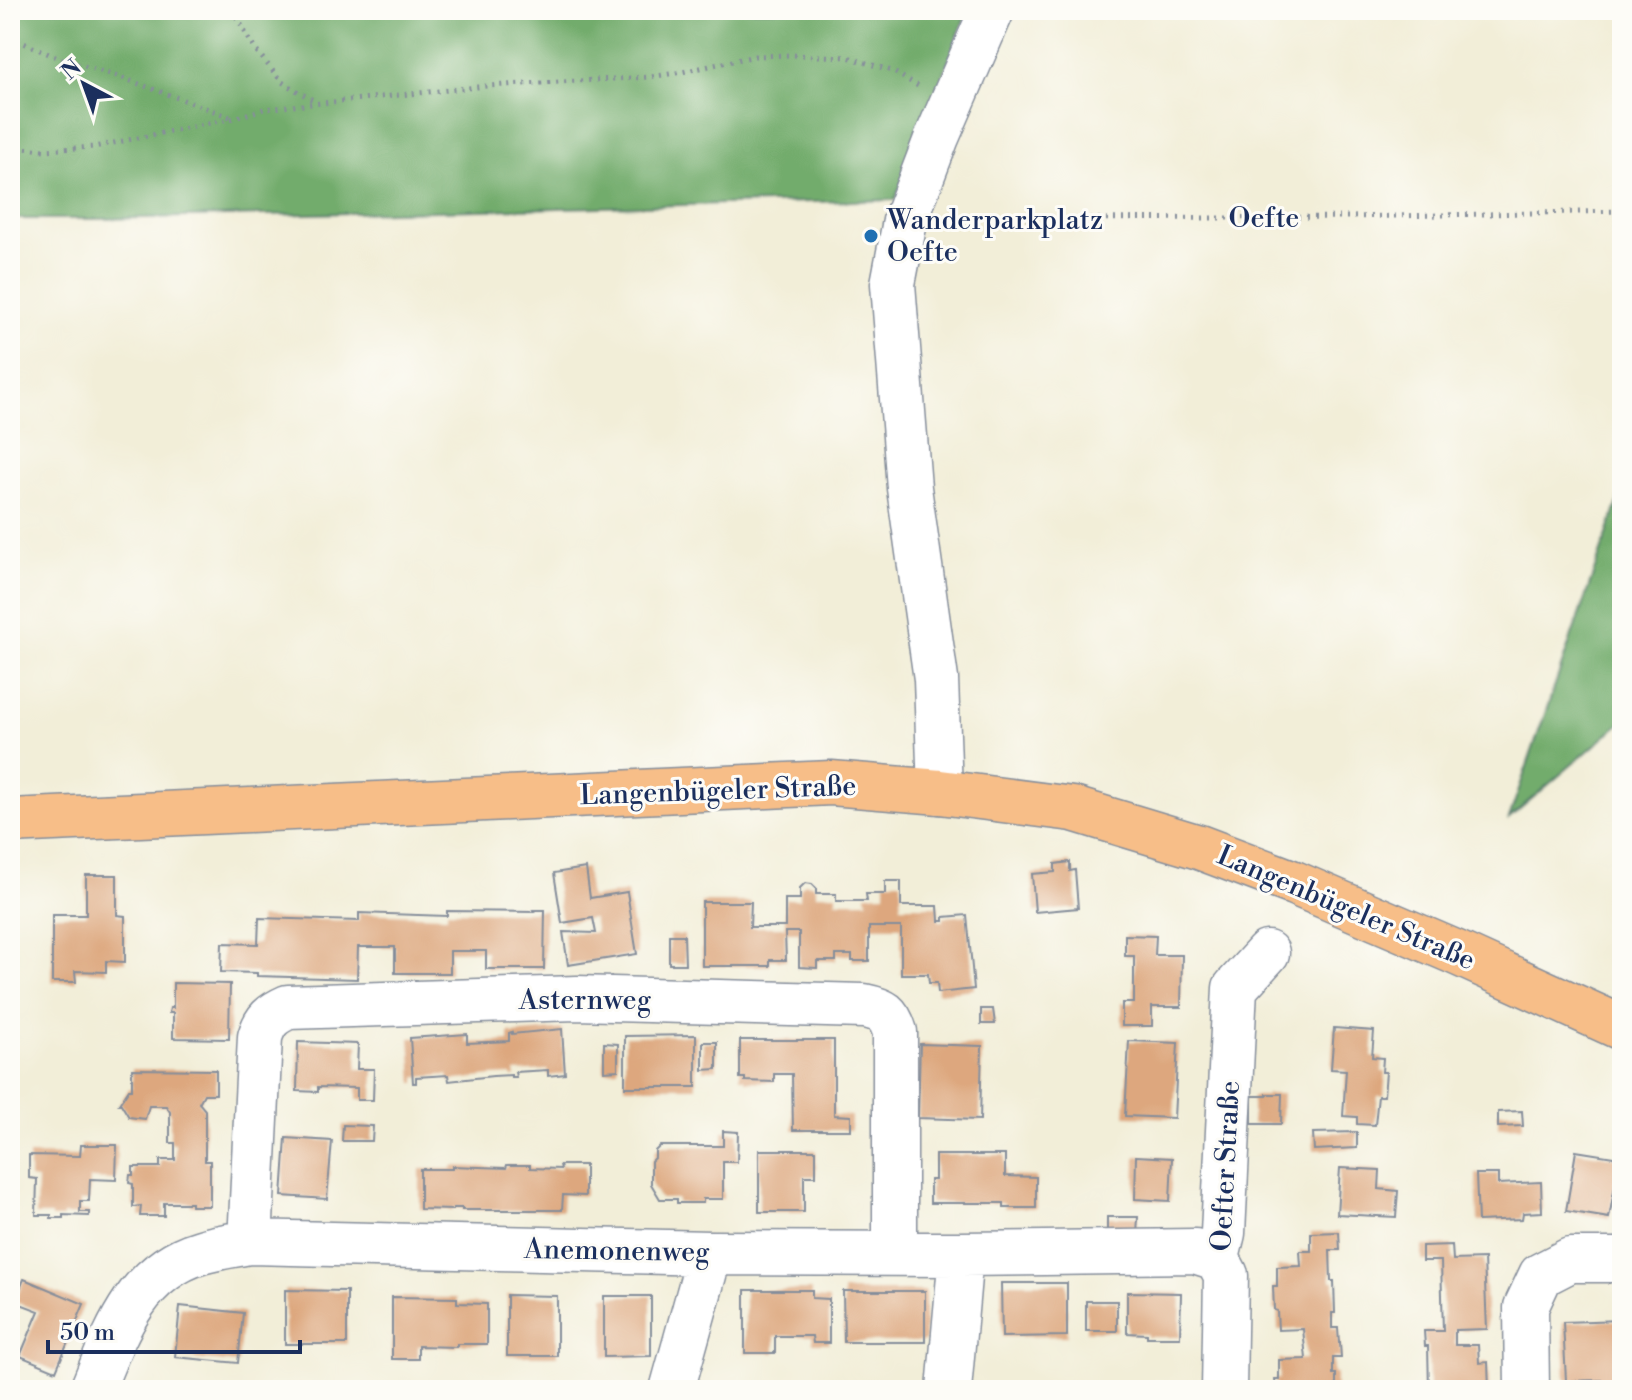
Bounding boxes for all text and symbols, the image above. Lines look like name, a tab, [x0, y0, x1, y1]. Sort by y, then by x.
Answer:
north arrow	[44, 44, 124, 124]
text: N	[56, 54, 88, 86]
street label: Oefte	[1228, 201, 1300, 236]
place label: Wanderparkplatz Oefte	[886, 203, 1103, 270]
marker: Wanderparkplatz Oefte	[862, 227, 880, 245]
street label: Langenbügeler Straße	[579, 769, 857, 813]
street label: Langenbügeler Straße	[1212, 838, 1480, 978]
street label: Asternweg	[518, 983, 652, 1018]
street label: Oefter Straße	[1204, 1080, 1248, 1252]
street label: Anemonenweg	[523, 1232, 711, 1270]
scale bar	[48, 1304, 300, 1354]
text: 50 m	[60, 1318, 115, 1348]

